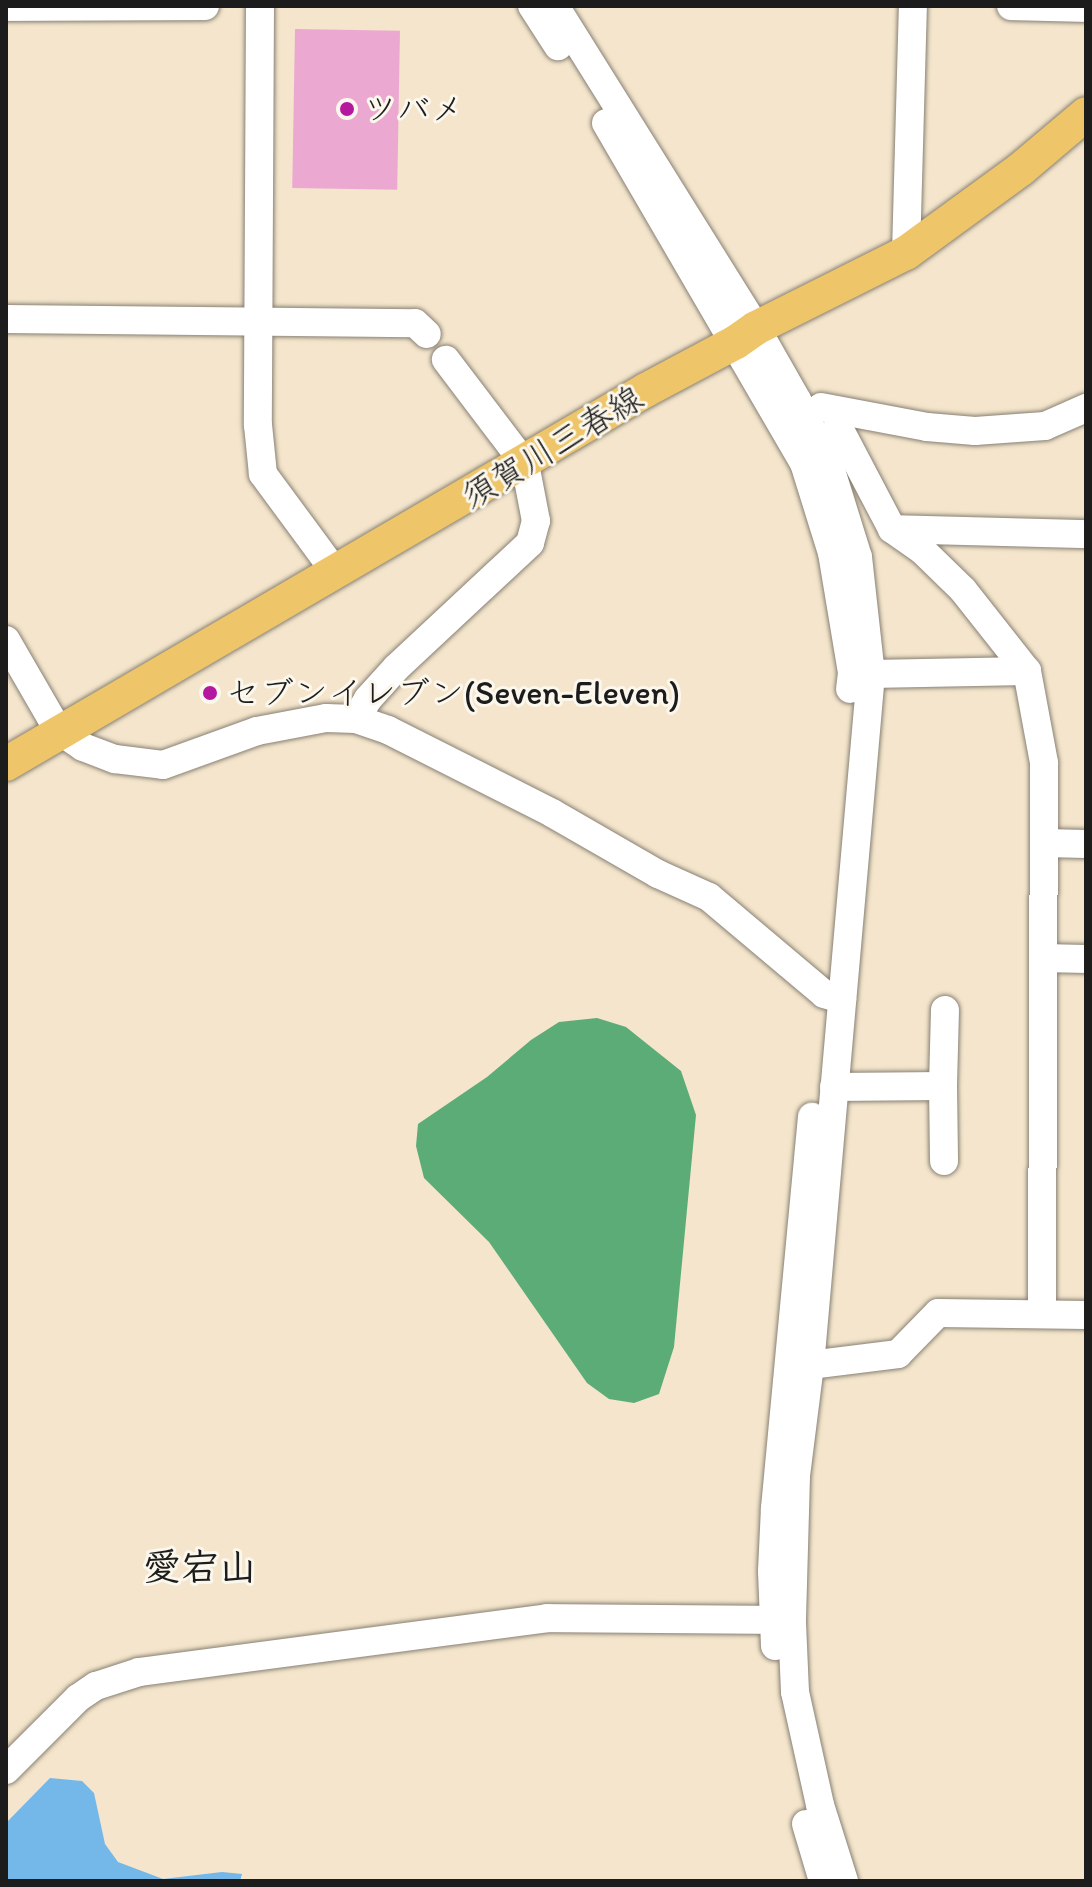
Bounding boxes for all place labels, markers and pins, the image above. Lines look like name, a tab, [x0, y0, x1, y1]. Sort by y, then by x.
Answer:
place label: ツバメ	[363, 89, 465, 129]
marker: ツバメ	[338, 100, 356, 118]
place label: セブンイレブン(Seven-Eleven)	[226, 673, 680, 713]
marker: セブンイレブン(Seven-Eleven)	[201, 684, 219, 702]

